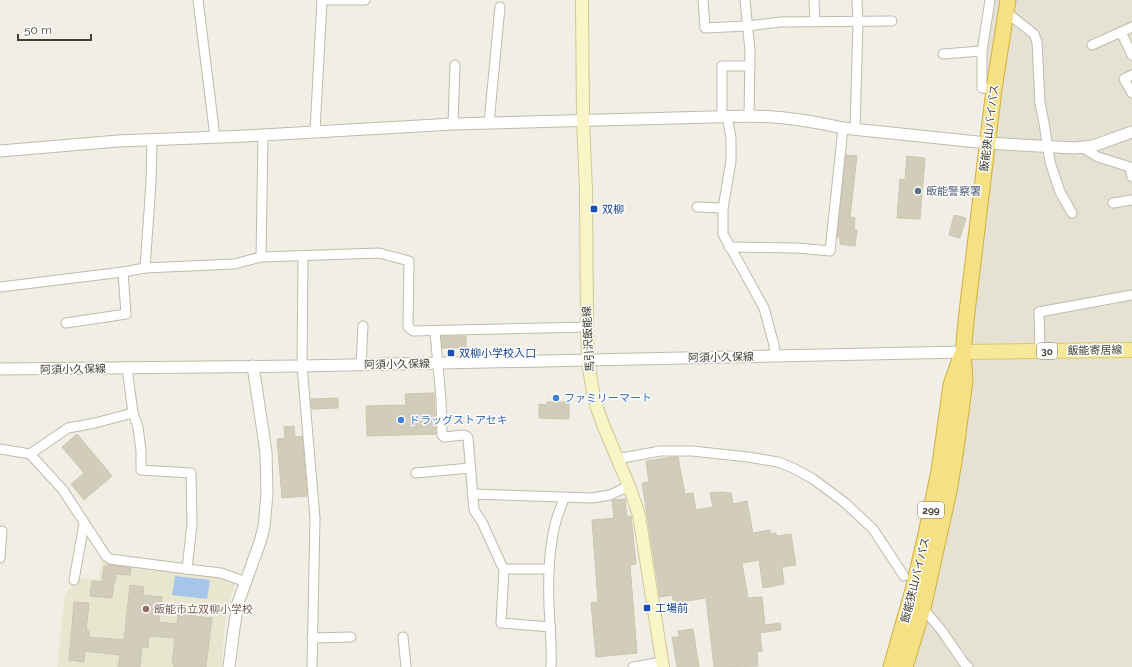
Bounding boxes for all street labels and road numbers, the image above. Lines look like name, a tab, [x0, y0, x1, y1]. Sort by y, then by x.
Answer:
street label: 飯能狭山バイパス	[978, 84, 1001, 172]
street label: 馬引沢飯能線	[580, 306, 597, 372]
road number: 30	[1037, 343, 1057, 359]
street label: 飯能寄居線	[1067, 344, 1123, 357]
street label: 阿須小久保線	[688, 350, 754, 365]
street label: 阿須小久保線	[364, 357, 430, 372]
street label: 阿須小久保線	[40, 362, 106, 377]
road number: 299	[918, 502, 944, 518]
street label: 飯能狭山バイパス	[899, 536, 932, 624]

